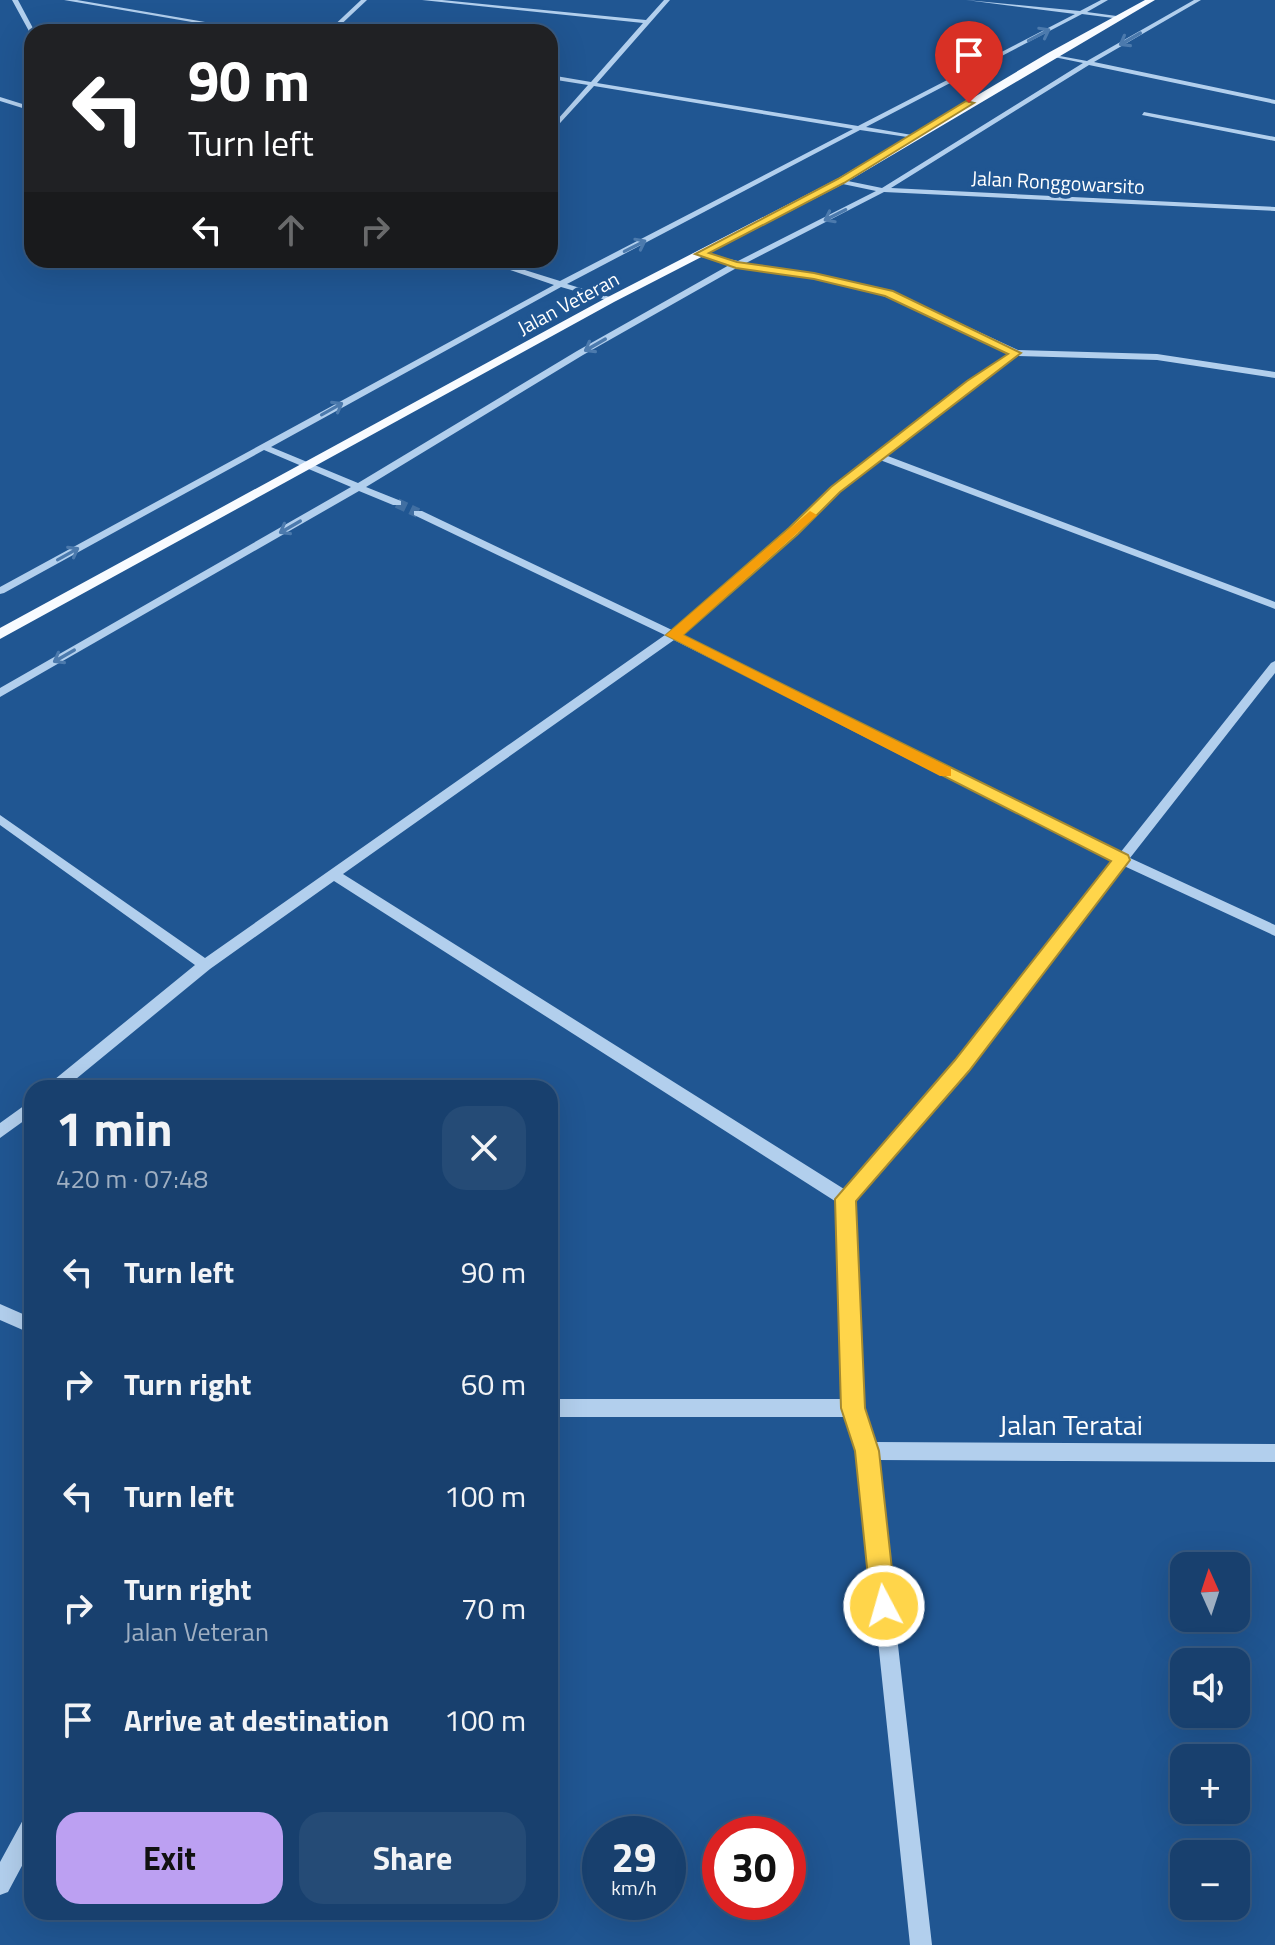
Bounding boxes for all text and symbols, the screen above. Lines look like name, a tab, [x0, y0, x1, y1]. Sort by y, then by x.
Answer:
pin	[935, 21, 1003, 103]
one-way arrow	[1027, 27, 1051, 43]
one-way arrow	[1119, 31, 1142, 47]
icon: arrive	[947, 33, 991, 77]
text: 90 m	[188, 38, 310, 123]
icon: left	[56, 56, 160, 160]
text: Turn left	[188, 115, 314, 170]
street label: Jalan Ronggowarsito	[971, 162, 1145, 202]
one-way arrow	[823, 207, 847, 223]
icon: left	[185, 208, 229, 252]
icon: ahead	[269, 208, 313, 252]
icon: right	[353, 208, 397, 252]
one-way arrow	[622, 237, 646, 253]
street label: Jalan Veteran	[512, 263, 624, 343]
one-way arrow	[583, 338, 607, 353]
one-way arrow	[320, 401, 343, 417]
one-way arrow	[279, 519, 302, 535]
one-way arrow	[56, 545, 80, 561]
one-way arrow	[53, 648, 76, 664]
text: 1 min	[56, 1092, 173, 1165]
button: close	[442, 1106, 526, 1190]
text: 420 m · 07:48	[56, 1159, 208, 1198]
text: Turn left	[124, 1249, 234, 1295]
text: 90 m	[461, 1249, 526, 1295]
icon: left	[56, 1250, 100, 1294]
text: Turn right	[124, 1361, 252, 1407]
text: 60 m	[461, 1361, 526, 1407]
icon: right	[56, 1362, 100, 1406]
street label: Jalan Teratai	[999, 1403, 1143, 1446]
text: Turn left	[124, 1473, 234, 1519]
text: 100 m	[444, 1473, 526, 1519]
icon: left	[56, 1474, 100, 1518]
north arrow	[1170, 1552, 1250, 1632]
map controls	[1170, 1552, 1250, 1920]
position arrow	[842, 1564, 926, 1648]
text: Turn right	[124, 1566, 252, 1612]
text: 70 m	[461, 1585, 526, 1631]
icon: right	[56, 1586, 100, 1630]
text: Jalan Veteran	[124, 1612, 269, 1651]
button: sound	[1170, 1648, 1250, 1728]
text: Arrive at destination	[124, 1697, 389, 1743]
text: 100 m	[444, 1697, 526, 1743]
icon: arrive	[56, 1698, 100, 1742]
button: +	[1170, 1744, 1250, 1824]
button: Exit	[56, 1812, 283, 1904]
button: Share	[299, 1812, 526, 1904]
speed limit sign: 30	[702, 1816, 806, 1920]
text: 29	[612, 1827, 656, 1888]
button: −	[1170, 1840, 1250, 1920]
text: km/h	[611, 1872, 657, 1903]

